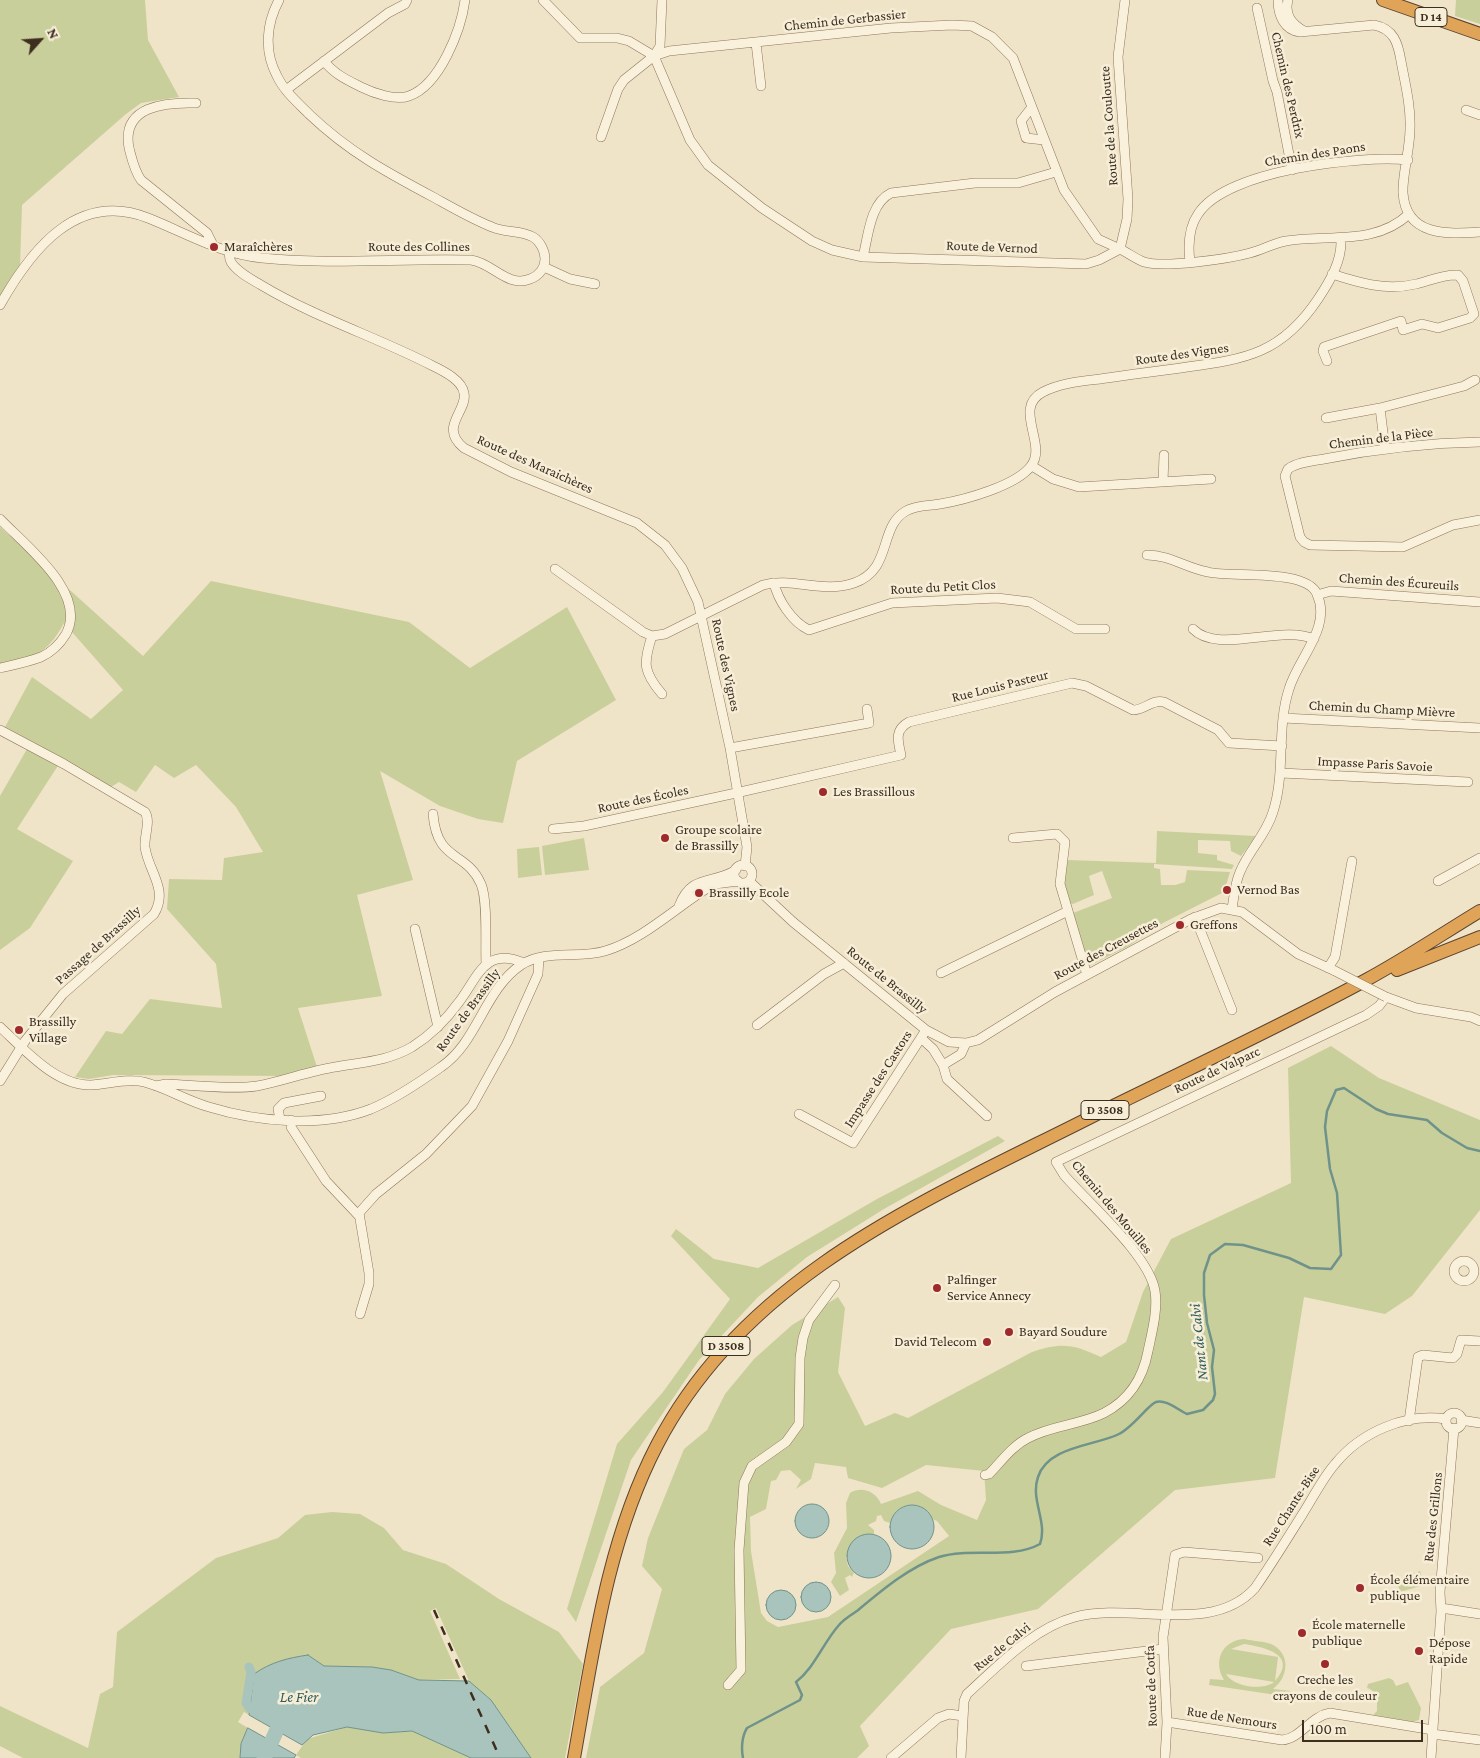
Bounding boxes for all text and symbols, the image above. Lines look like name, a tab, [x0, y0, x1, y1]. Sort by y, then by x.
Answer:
street label: Chemin de Gerbassier	[783, 5, 907, 35]
road number: D 14	[1415, 8, 1447, 26]
north arrow	[15, 15, 65, 65]
text: N	[44, 26, 63, 41]
street label: Chemin des Perdrix	[1268, 30, 1308, 140]
street label: Route de la Couloutte	[1096, 65, 1122, 187]
street label: Chemin des Paons	[1263, 138, 1367, 170]
street label: Route de Vernod	[946, 237, 1038, 257]
place label: Maraîchères	[224, 239, 293, 255]
street label: Route des Collines	[368, 239, 470, 255]
marker: Maraîchères	[208, 241, 220, 253]
street label: Route des Vignes	[1134, 339, 1230, 369]
street label: Chemin de la Pièce	[1328, 423, 1434, 453]
street label: Route des Maraichères	[474, 431, 596, 497]
street label: Chemin des Écureuils	[1338, 569, 1460, 595]
street label: Route du Petit Clos	[890, 576, 996, 598]
street label: Route des Vignes	[708, 617, 744, 713]
street label: Rue Louis Pasteur	[950, 666, 1050, 706]
street label: Chemin du Champ Mièvre	[1308, 697, 1456, 721]
street label: Impasse Paris Savoie	[1317, 753, 1433, 775]
street label: Route des Écoles	[596, 781, 690, 817]
place label: Les Brassillous	[833, 784, 915, 800]
marker: Les Brassillous	[817, 786, 829, 798]
place label: Groupe scolaire de Brassilly	[675, 822, 762, 854]
marker: Groupe scolaire de Brassilly	[659, 832, 671, 844]
place label: Vernod Bas	[1237, 882, 1300, 898]
marker: Vernod Bas	[1221, 884, 1233, 896]
place label: Brassilly Ecole	[709, 885, 789, 901]
marker: Brassilly Ecole	[693, 887, 705, 899]
street label: Passage de Brassilly	[52, 902, 144, 988]
street label: Route des Creusettes	[1051, 914, 1161, 984]
place label: Greffons	[1190, 917, 1238, 933]
marker: Greffons	[1174, 919, 1186, 931]
street label: Route de Brassilly	[843, 942, 931, 1018]
street label: Route de Brassilly	[432, 965, 504, 1055]
place label: Brassilly Village	[29, 1014, 76, 1046]
marker: Brassilly Village	[13, 1024, 25, 1036]
street label: Impasse des Castors	[840, 1027, 916, 1131]
street label: Route de Valparc	[1171, 1043, 1263, 1097]
road number: D 3508	[1081, 1100, 1129, 1120]
street label: Chemin des Mouilles	[1068, 1157, 1156, 1257]
place label: Palfinger Service Annecy	[947, 1272, 1031, 1304]
marker: Palfinger Service Annecy	[931, 1282, 943, 1294]
water label: Nant de Calvi	[1186, 1303, 1212, 1381]
place label: Bayard Soudure	[1019, 1324, 1107, 1340]
marker: Bayard Soudure	[1003, 1326, 1015, 1338]
place label: David Telecom	[894, 1334, 977, 1350]
road number: D 3508	[702, 1336, 750, 1355]
marker: David Telecom	[981, 1336, 993, 1348]
street label: Rue Chante-Bise	[1259, 1463, 1323, 1549]
street label: Rue des Grillons	[1420, 1471, 1446, 1563]
place label: École élémentaire publique	[1370, 1572, 1469, 1604]
marker: École élémentaire publique	[1354, 1582, 1366, 1594]
place label: École maternelle publique	[1312, 1617, 1405, 1650]
street label: Rue de Calvi	[970, 1619, 1034, 1675]
marker: École maternelle publique	[1296, 1627, 1308, 1639]
place label: Dépose Rapide	[1429, 1635, 1470, 1668]
street label: Route de Cotfa	[1141, 1645, 1161, 1727]
marker: Dépose Rapide	[1413, 1645, 1425, 1657]
marker: Creche les crayons de couleur	[1319, 1658, 1331, 1670]
place label: Creche les crayons de couleur	[1273, 1672, 1377, 1704]
water label: Le Fier	[280, 1688, 318, 1706]
street label: Rue de Nemours	[1186, 1703, 1278, 1733]
scale bar	[1305, 1710, 1426, 1742]
text: 100 m	[1310, 1721, 1347, 1737]

